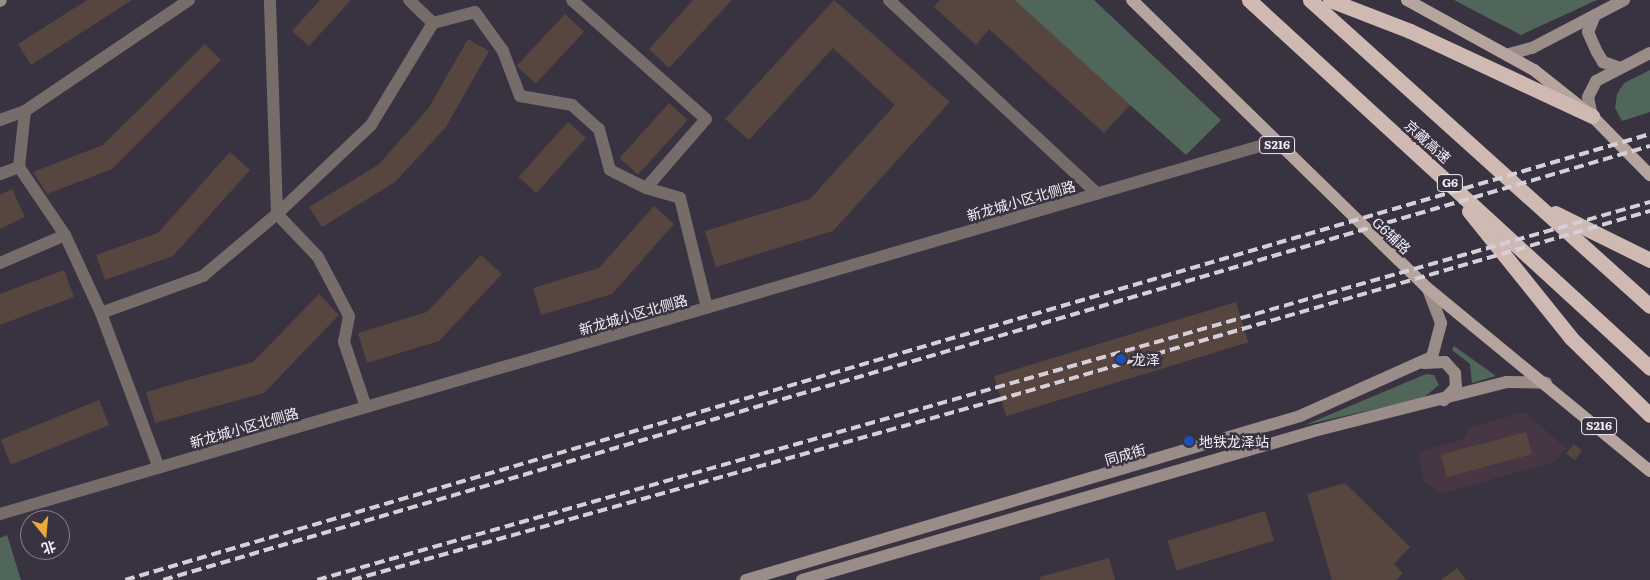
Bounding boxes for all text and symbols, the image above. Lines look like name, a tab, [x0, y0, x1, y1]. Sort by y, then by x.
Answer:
street label: 京藏高速	[1402, 116, 1454, 166]
road number: S216	[1258, 136, 1296, 154]
road number: G6	[1436, 174, 1464, 192]
street label: 新龙城小区北侧路	[965, 176, 1077, 224]
street label: G6辅路	[1369, 213, 1415, 257]
street label: 新龙城小区北侧路	[577, 290, 689, 338]
place label: 龙泽	[1132, 351, 1160, 367]
marker: 龙泽	[1114, 352, 1128, 366]
street label: 新龙城小区北侧路	[188, 403, 300, 451]
road number: S216	[1580, 416, 1618, 436]
place label: 地铁龙泽站	[1199, 433, 1269, 449]
marker: 地铁龙泽站	[1183, 435, 1195, 447]
street label: 同成街	[1102, 440, 1148, 468]
north arrow	[20, 510, 70, 560]
text: 北	[39, 537, 59, 560]

